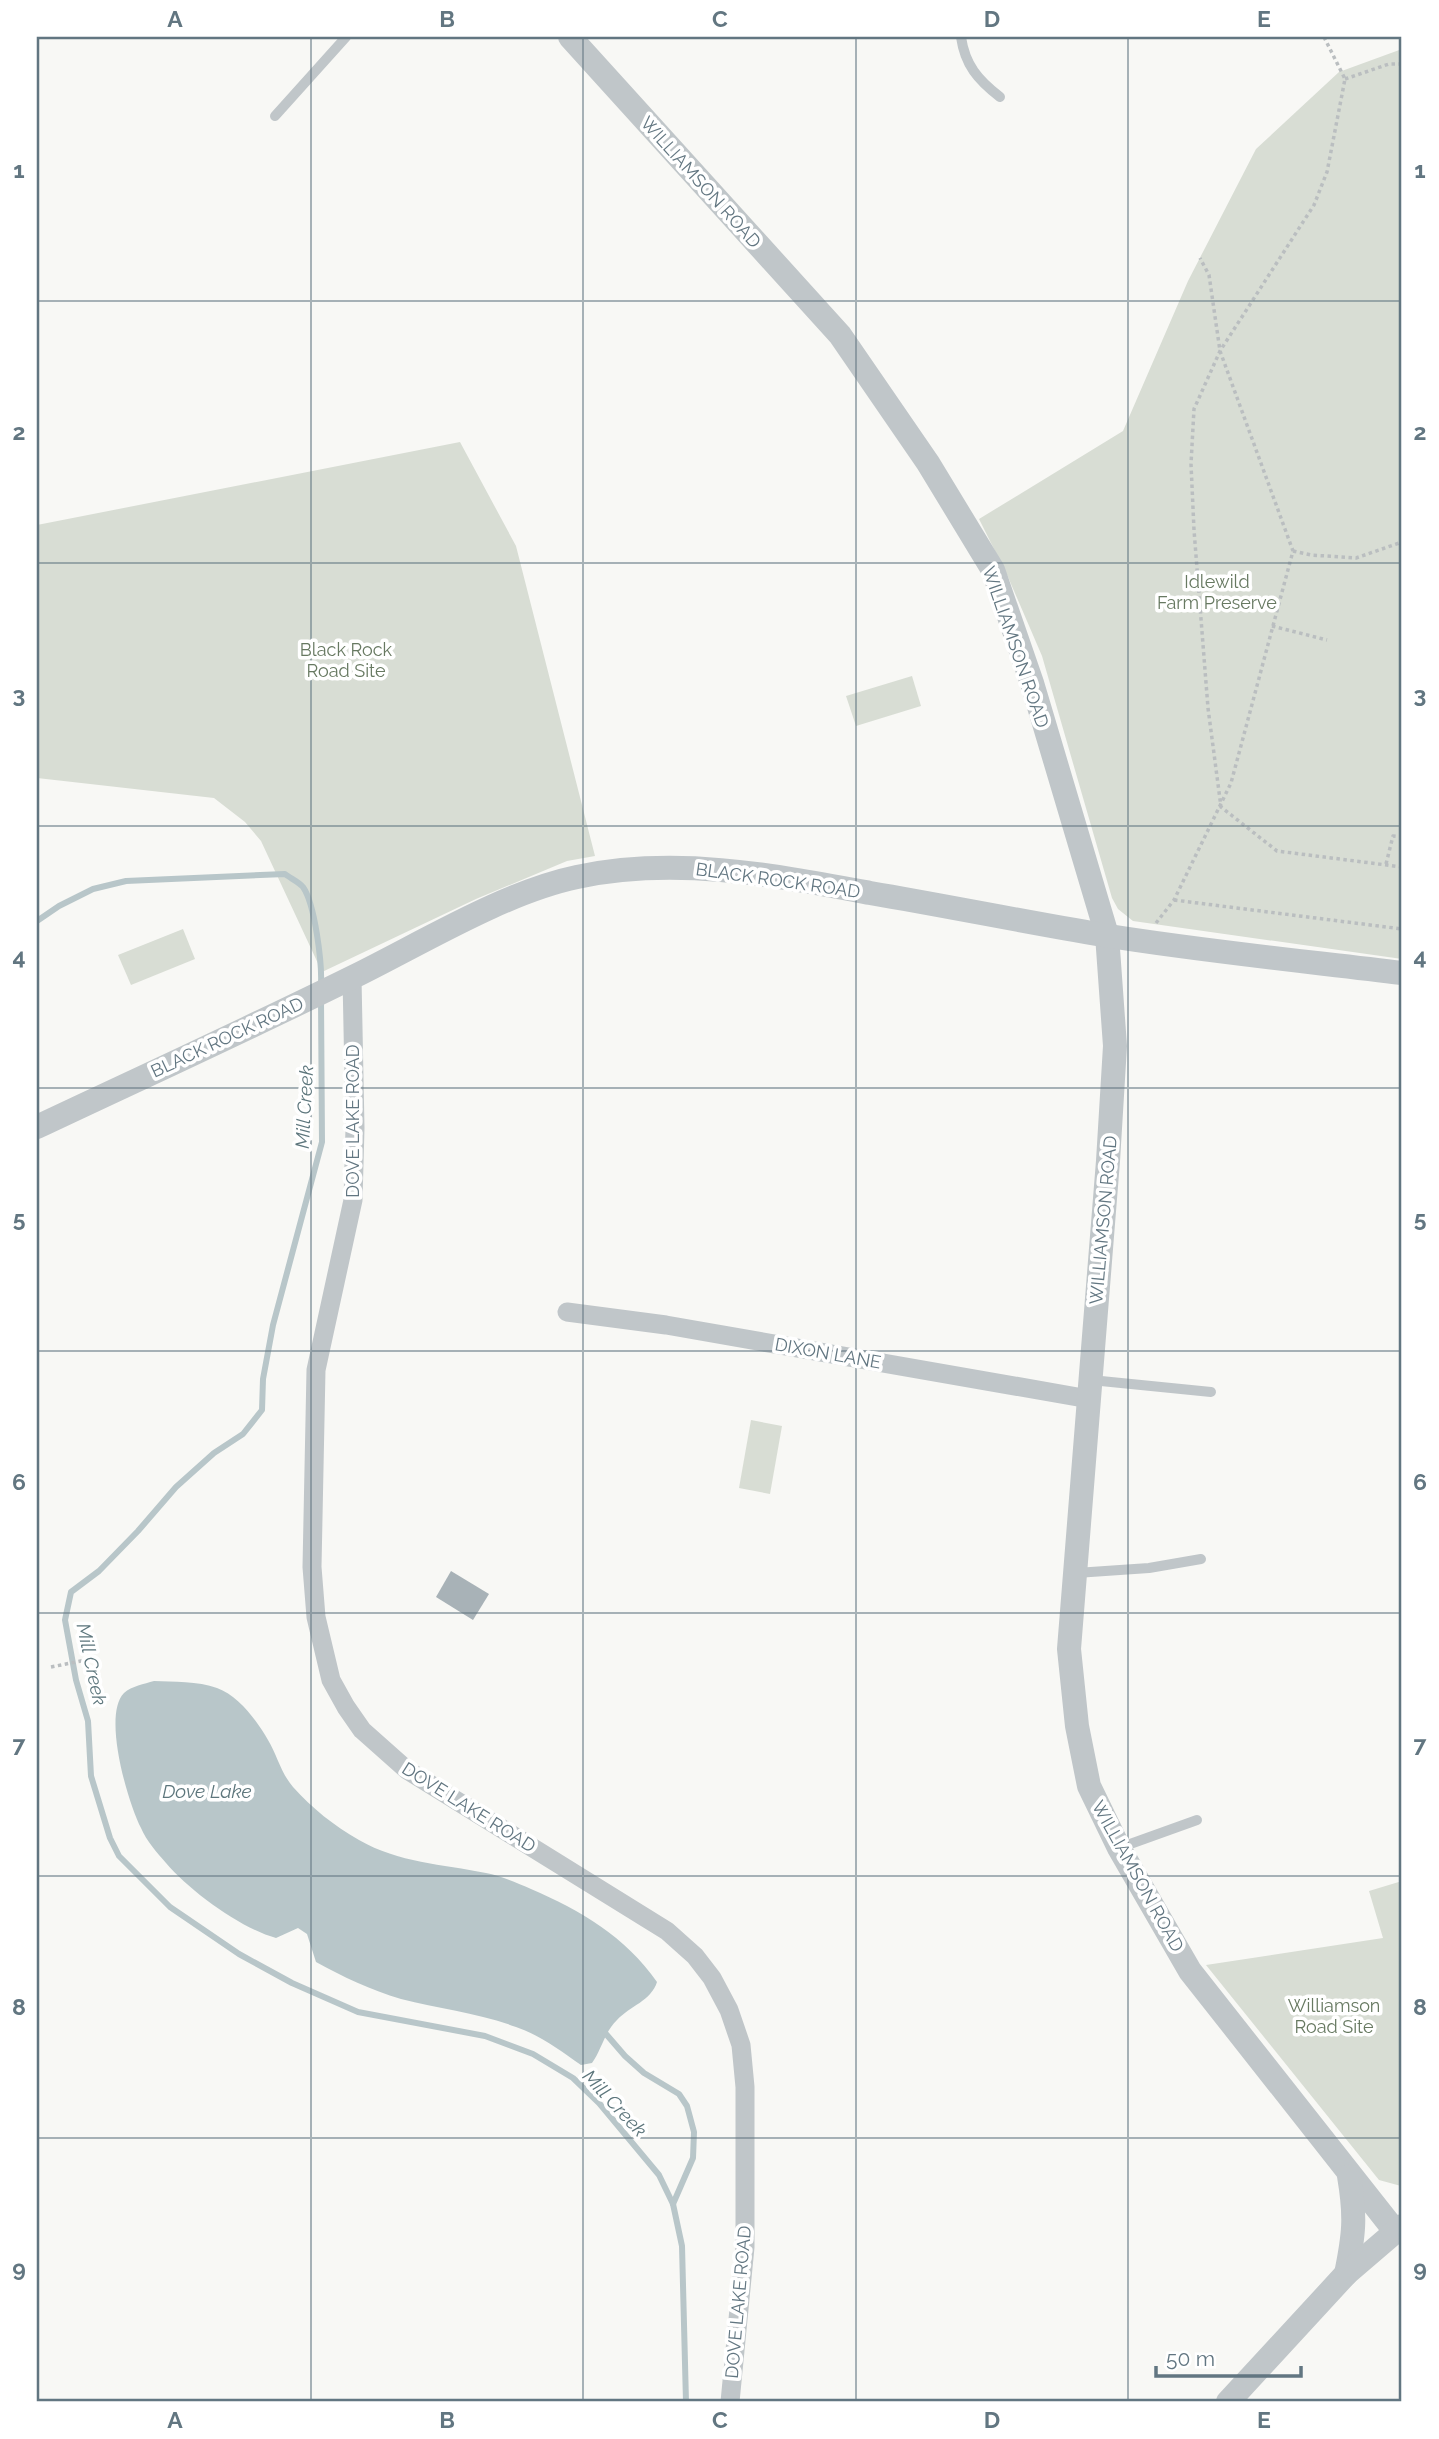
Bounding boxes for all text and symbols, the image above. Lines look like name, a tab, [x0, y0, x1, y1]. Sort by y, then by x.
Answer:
text: A	[167, 5, 183, 32]
text: B	[439, 5, 455, 32]
text: C	[712, 5, 728, 32]
text: D	[984, 5, 1000, 32]
text: E	[1257, 5, 1271, 32]
street label: WILLIAMSON ROAD	[636, 112, 766, 252]
text: 1	[13, 156, 25, 183]
text: 1	[1414, 156, 1426, 183]
text: 2	[13, 418, 25, 445]
text: 2	[1414, 418, 1426, 445]
street label: WILLIAMSON ROAD	[978, 563, 1054, 731]
park label: Idlewild Farm Preserve	[1157, 571, 1277, 613]
park label: Black Rock Road Site	[300, 639, 393, 681]
text: 3	[13, 681, 25, 708]
text: 3	[1414, 681, 1426, 708]
street label: BLACK ROCK ROAD	[694, 858, 862, 902]
text: 4	[12, 943, 26, 970]
text: 4	[1413, 943, 1427, 970]
street label: BLACK ROCK ROAD	[147, 992, 307, 1082]
street label: DOVE LAKE ROAD	[342, 1044, 363, 1198]
water label: Mill Creek	[291, 1065, 317, 1149]
street label: WILLIAMSON ROAD	[1085, 1135, 1121, 1305]
text: 5	[13, 1205, 26, 1232]
text: 5	[1414, 1205, 1427, 1232]
street label: DIXON LANE	[773, 1333, 883, 1373]
text: 6	[12, 1468, 26, 1495]
text: 6	[1413, 1468, 1427, 1495]
water label: Mill Creek	[73, 1621, 111, 1707]
text: 7	[13, 1730, 26, 1757]
text: 7	[1414, 1730, 1427, 1757]
street label: DOVE LAKE ROAD	[398, 1757, 540, 1857]
water label: Dove Lake	[162, 1780, 252, 1802]
street label: WILLIAMSON ROAD	[1088, 1797, 1188, 1955]
text: 8	[12, 1993, 26, 2020]
text: 8	[1413, 1993, 1427, 2020]
park label: Williamson Road Site	[1288, 1995, 1380, 2037]
water label: Mill Creek	[578, 2065, 652, 2141]
street label: DOVE LAKE ROAD	[721, 2225, 755, 2379]
text: 9	[12, 2255, 26, 2282]
text: 9	[1413, 2255, 1427, 2282]
scale bar	[1156, 2334, 1301, 2378]
text: 50 m	[1166, 2346, 1215, 2371]
text: A	[167, 2406, 183, 2433]
text: B	[439, 2406, 455, 2433]
text: C	[712, 2406, 728, 2433]
text: D	[984, 2406, 1000, 2433]
text: E	[1257, 2406, 1271, 2433]

